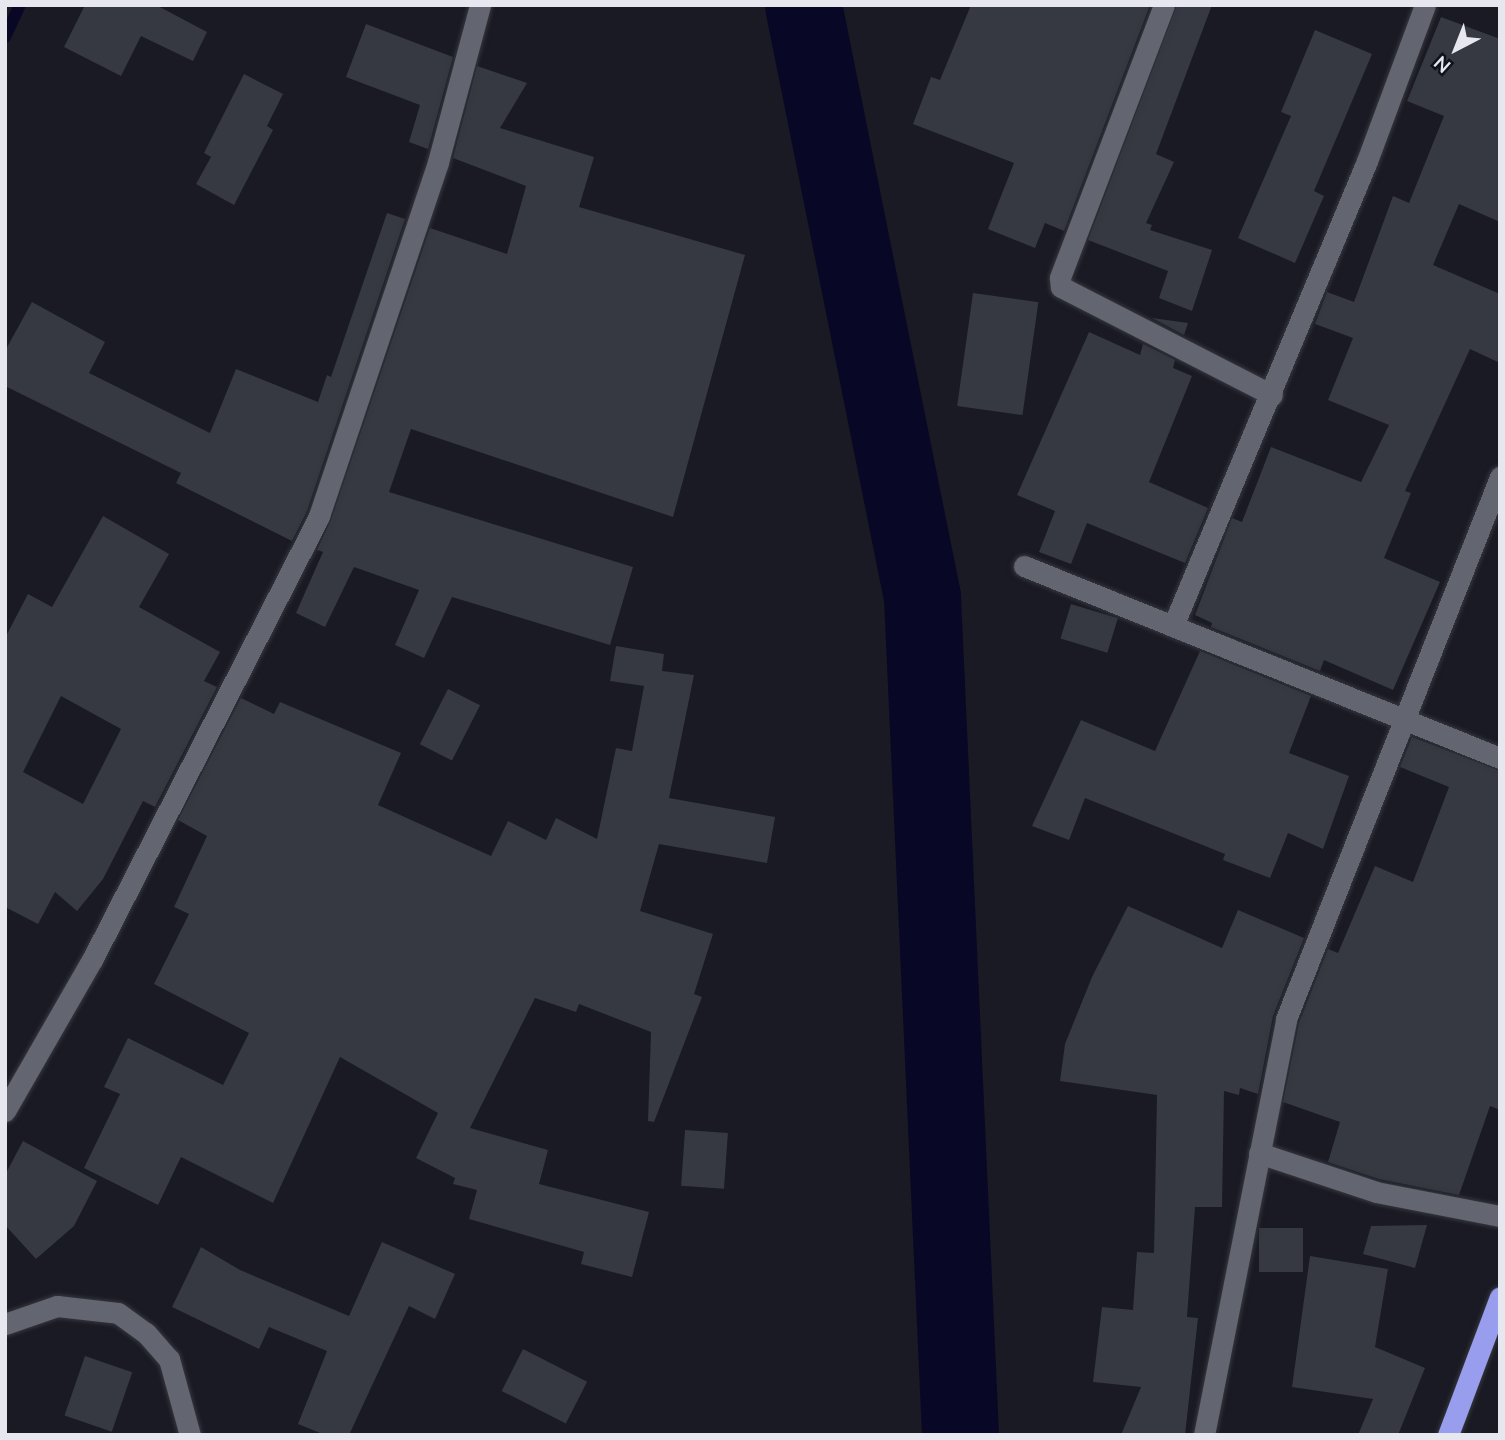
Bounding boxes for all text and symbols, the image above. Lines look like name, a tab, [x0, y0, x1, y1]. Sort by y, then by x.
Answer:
north arrow	[1421, 14, 1491, 84]
text: N	[1429, 51, 1455, 78]

